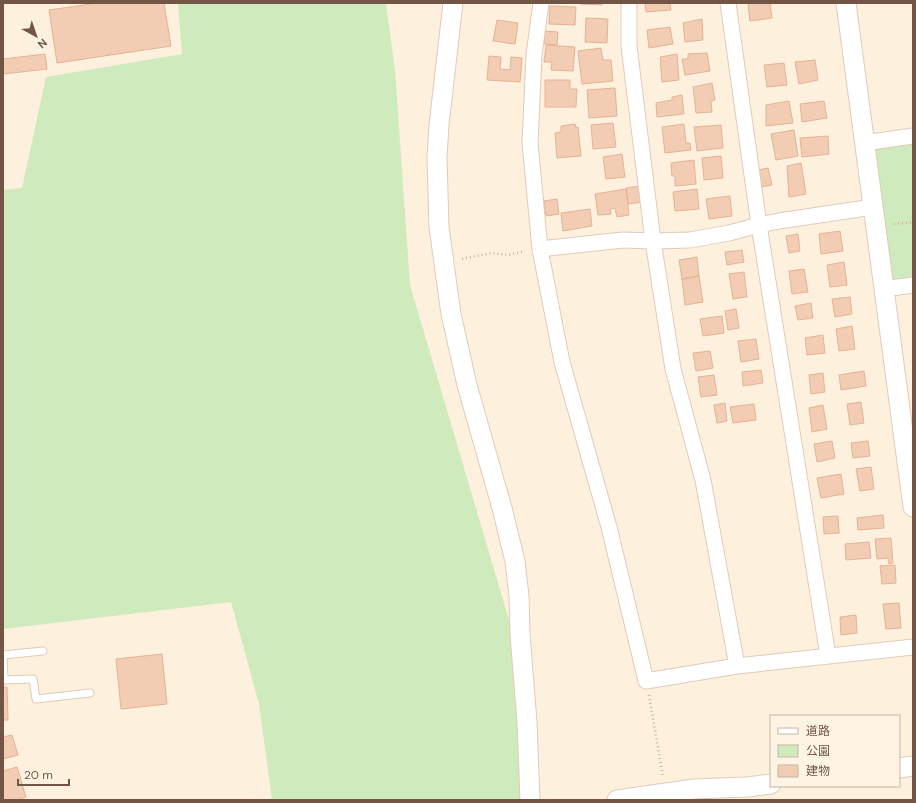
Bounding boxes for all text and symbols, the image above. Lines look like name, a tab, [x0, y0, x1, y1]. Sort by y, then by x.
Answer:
north arrow	[16, 16, 56, 56]
text: N	[35, 36, 50, 52]
legend	[770, 715, 900, 787]
text: 道路	[806, 723, 830, 739]
text: 公園	[806, 743, 830, 759]
scale bar	[18, 761, 69, 787]
text: 建物	[806, 763, 830, 779]
text: 20 m	[24, 767, 53, 783]

